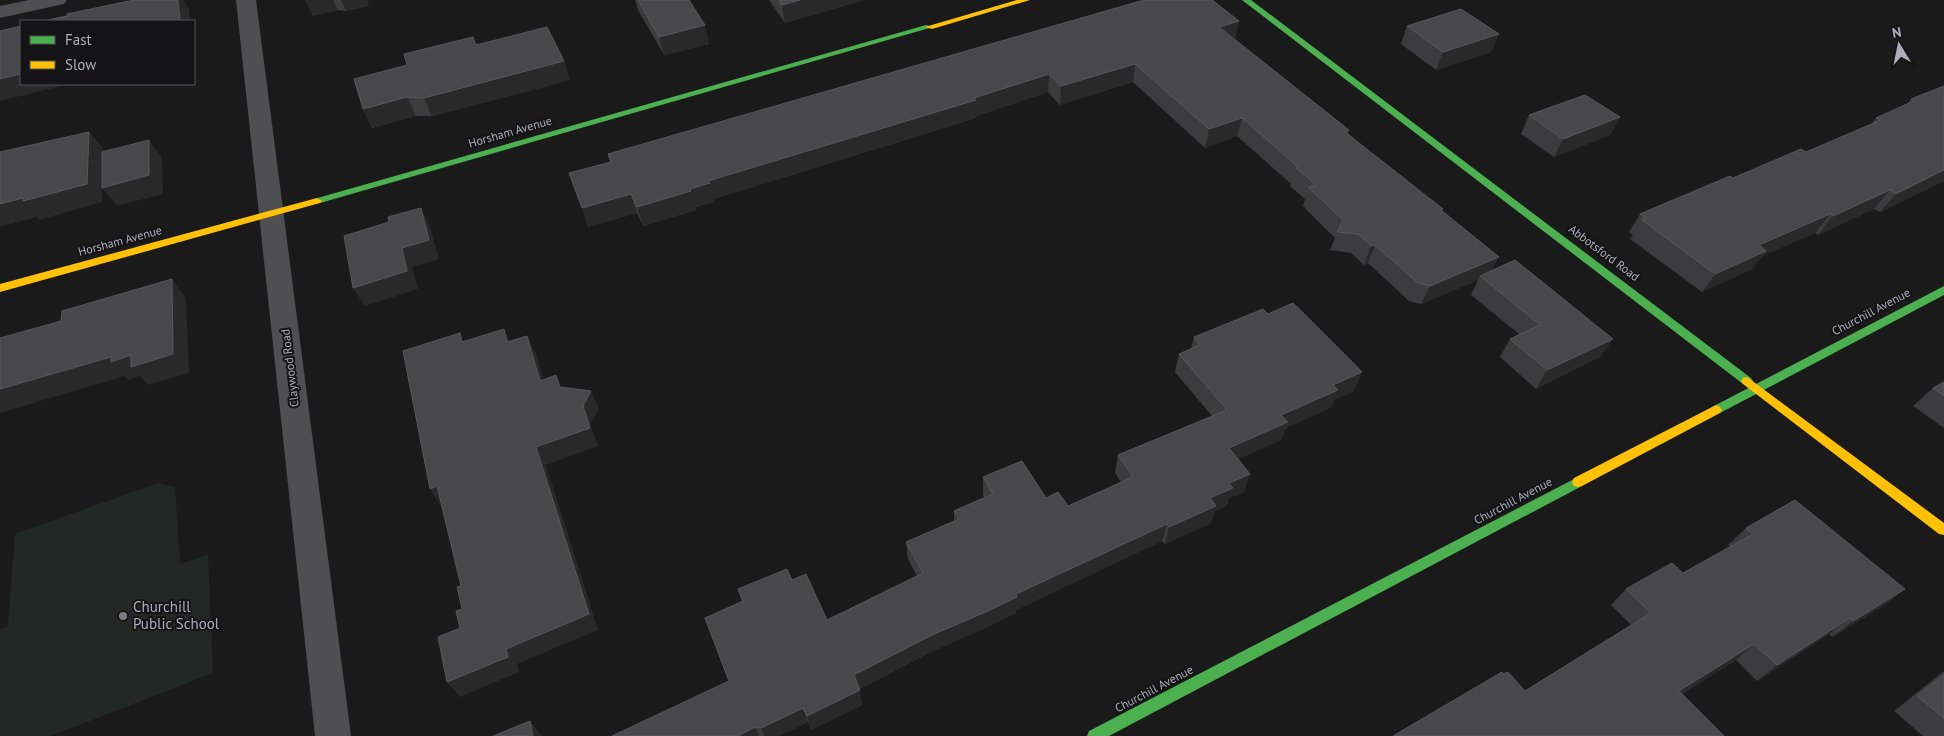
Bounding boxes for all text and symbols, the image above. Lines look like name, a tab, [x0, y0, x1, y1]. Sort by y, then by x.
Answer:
legend	[20, 20, 195, 85]
north arrow	[1874, 20, 1924, 70]
text: N	[1891, 23, 1903, 42]
text: Fast	[65, 30, 92, 49]
text: Slow	[65, 55, 96, 74]
street label: Horsham Avenue	[466, 112, 553, 151]
street label: Abbotsford Road	[1566, 221, 1643, 284]
street label: Horsham Avenue	[76, 222, 163, 259]
street label: Churchill Avenue	[1829, 285, 1912, 338]
street label: Claywood Road	[277, 328, 302, 408]
street label: Churchill Avenue	[1471, 474, 1554, 527]
place label: Churchill Public School	[133, 597, 220, 633]
marker: Churchill Public School	[117, 610, 129, 622]
street label: Churchill Avenue	[1112, 662, 1195, 715]

